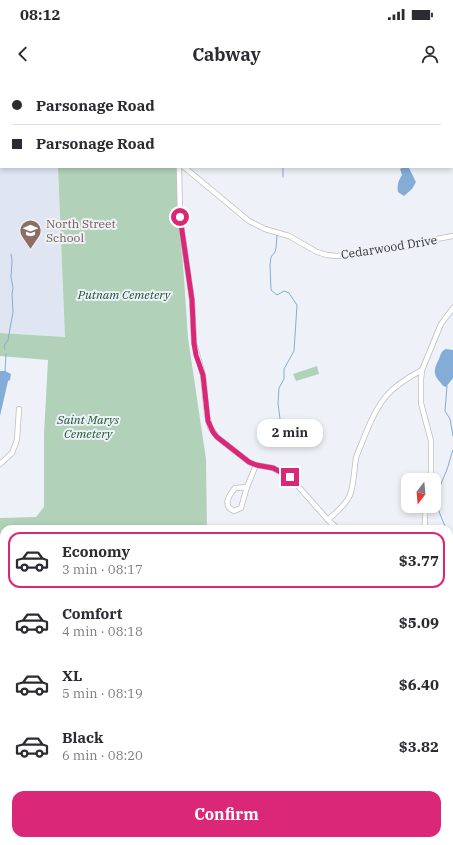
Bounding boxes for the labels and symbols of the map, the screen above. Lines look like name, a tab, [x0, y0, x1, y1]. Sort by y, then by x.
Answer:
route start	[171, 208, 189, 226]
place label: North Street School	[46, 216, 116, 245]
school or university icon: North Street School	[18, 217, 44, 250]
street label: Cedarwood Drive	[340, 232, 438, 262]
park label: Putnam Cemetery	[77, 287, 172, 302]
park label: Saint Marys Cemetery	[56, 412, 119, 441]
callout: 2 min	[257, 419, 323, 447]
route end	[281, 468, 299, 486]
north arrow	[401, 473, 441, 513]

